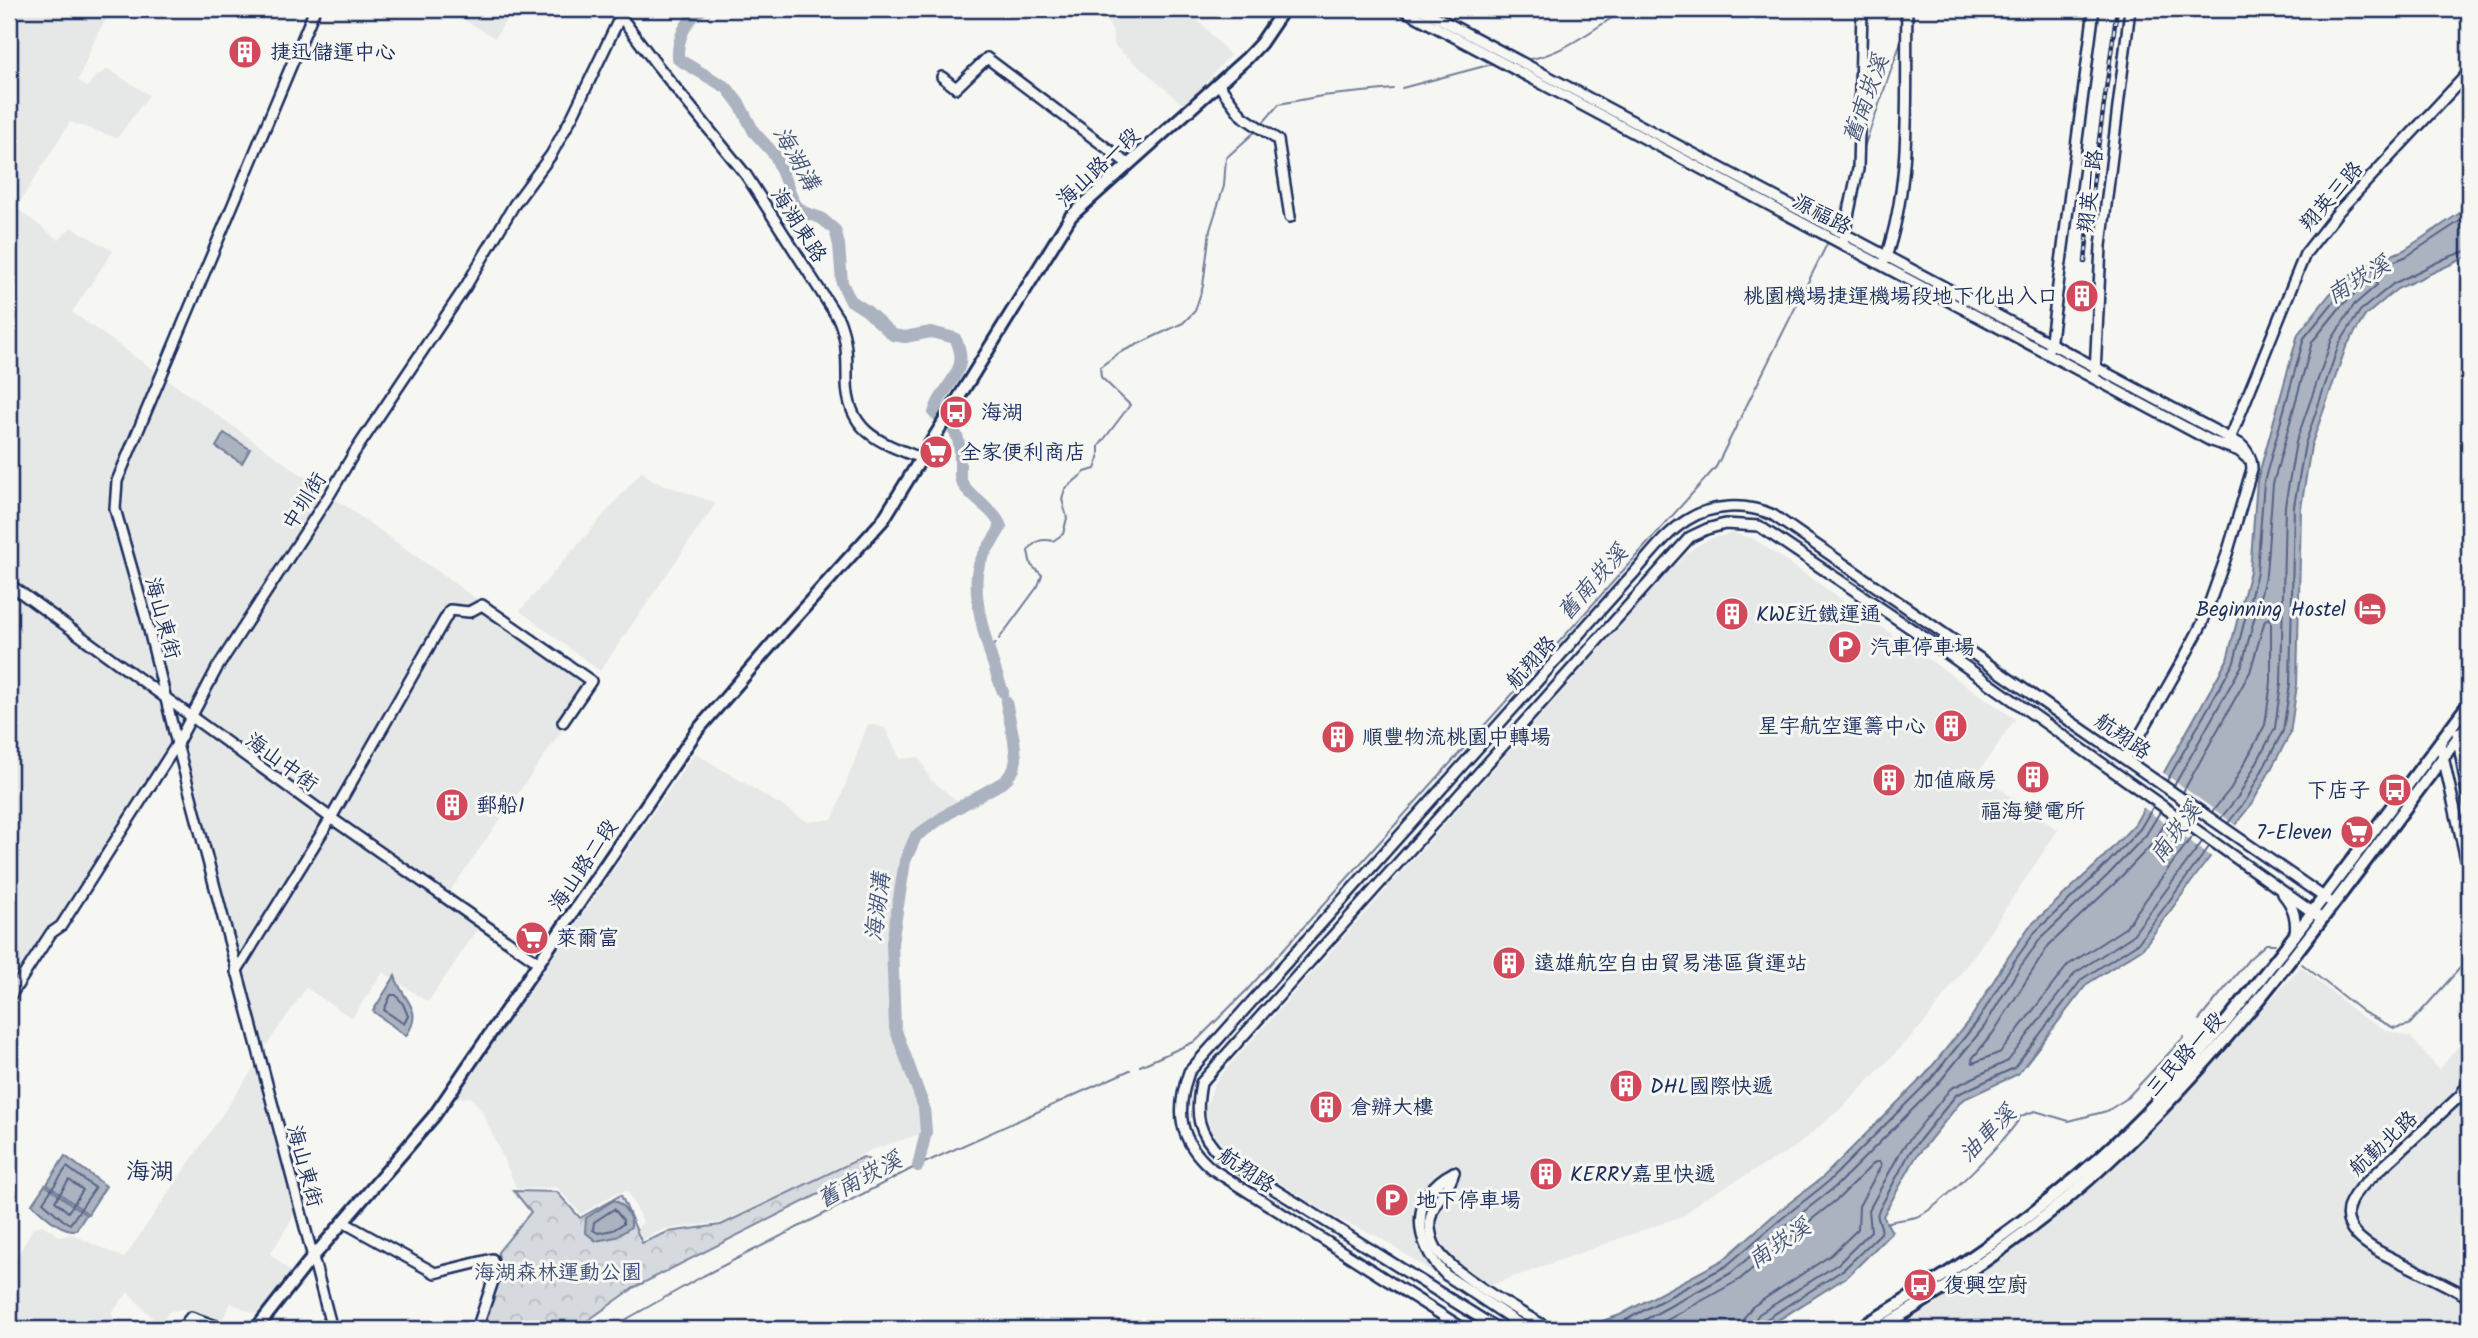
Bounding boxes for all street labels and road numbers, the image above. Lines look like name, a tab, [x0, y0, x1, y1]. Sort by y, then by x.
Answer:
street label: 海山路一段	[1049, 120, 1149, 216]
street label: 翔英一路	[2070, 147, 2113, 235]
street label: 翔英三路	[2292, 154, 2372, 240]
street label: 海湖東路	[761, 182, 834, 270]
street label: 源福路	[1786, 186, 1857, 245]
street label: 中圳街	[275, 466, 336, 537]
street label: 海山東街	[135, 574, 188, 663]
street label: 航翔路	[1499, 629, 1565, 697]
street label: 航翔路	[2087, 706, 2157, 769]
street label: 海山中街	[237, 725, 325, 801]
street label: 海山路二段	[541, 813, 627, 919]
street label: 三民路一段	[2139, 1005, 2234, 1105]
street label: 航勤北路	[2342, 1103, 2426, 1185]
street label: 海山東街	[277, 1122, 330, 1211]
street label: 航翔路	[1211, 1140, 1282, 1203]

